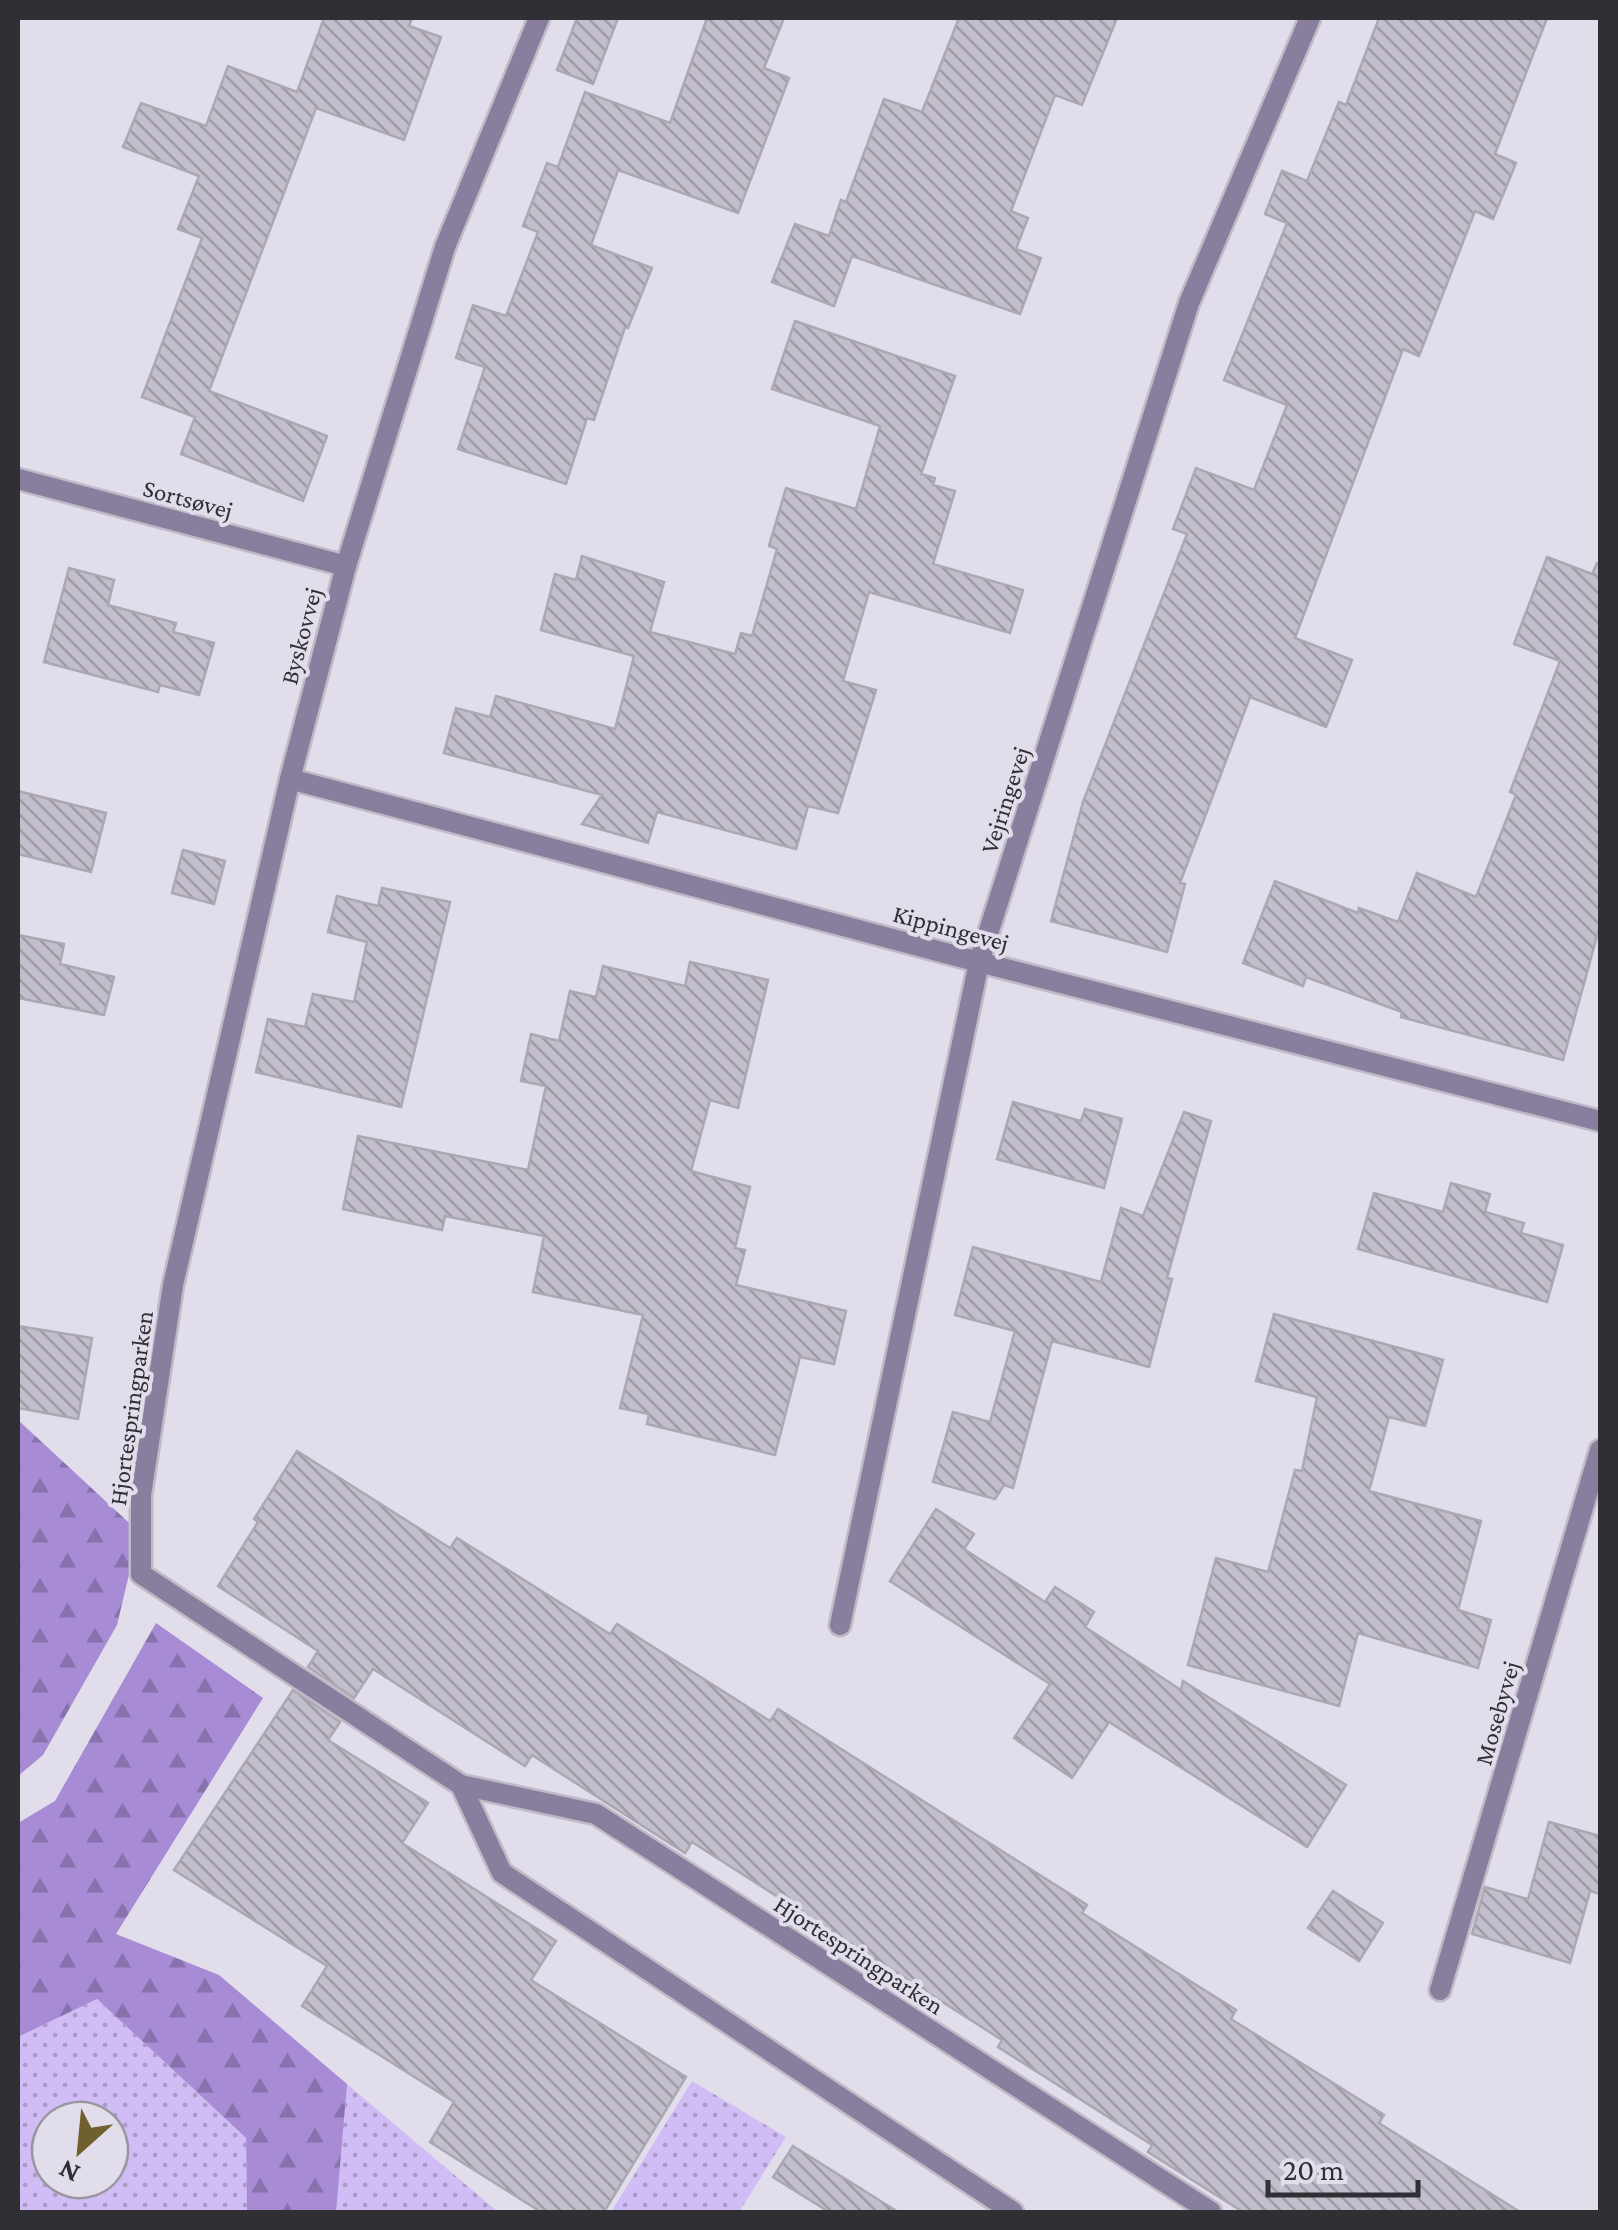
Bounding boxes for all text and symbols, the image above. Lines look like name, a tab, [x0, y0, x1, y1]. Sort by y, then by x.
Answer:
street label: Sortsøvej	[140, 474, 236, 525]
street label: Byskovvej	[275, 585, 328, 688]
street label: Vejringevej	[975, 743, 1036, 857]
street label: Kippingevej	[890, 900, 1012, 957]
street label: Hjortespringparken	[104, 1309, 159, 1507]
street label: Mosebyvej	[1469, 1658, 1526, 1768]
street label: Hjortespringparken	[769, 1890, 949, 2021]
north arrow	[30, 2100, 130, 2200]
scale bar	[1268, 2135, 1418, 2197]
text: 20 m	[1283, 2153, 1344, 2186]
text: N	[53, 2154, 84, 2190]

